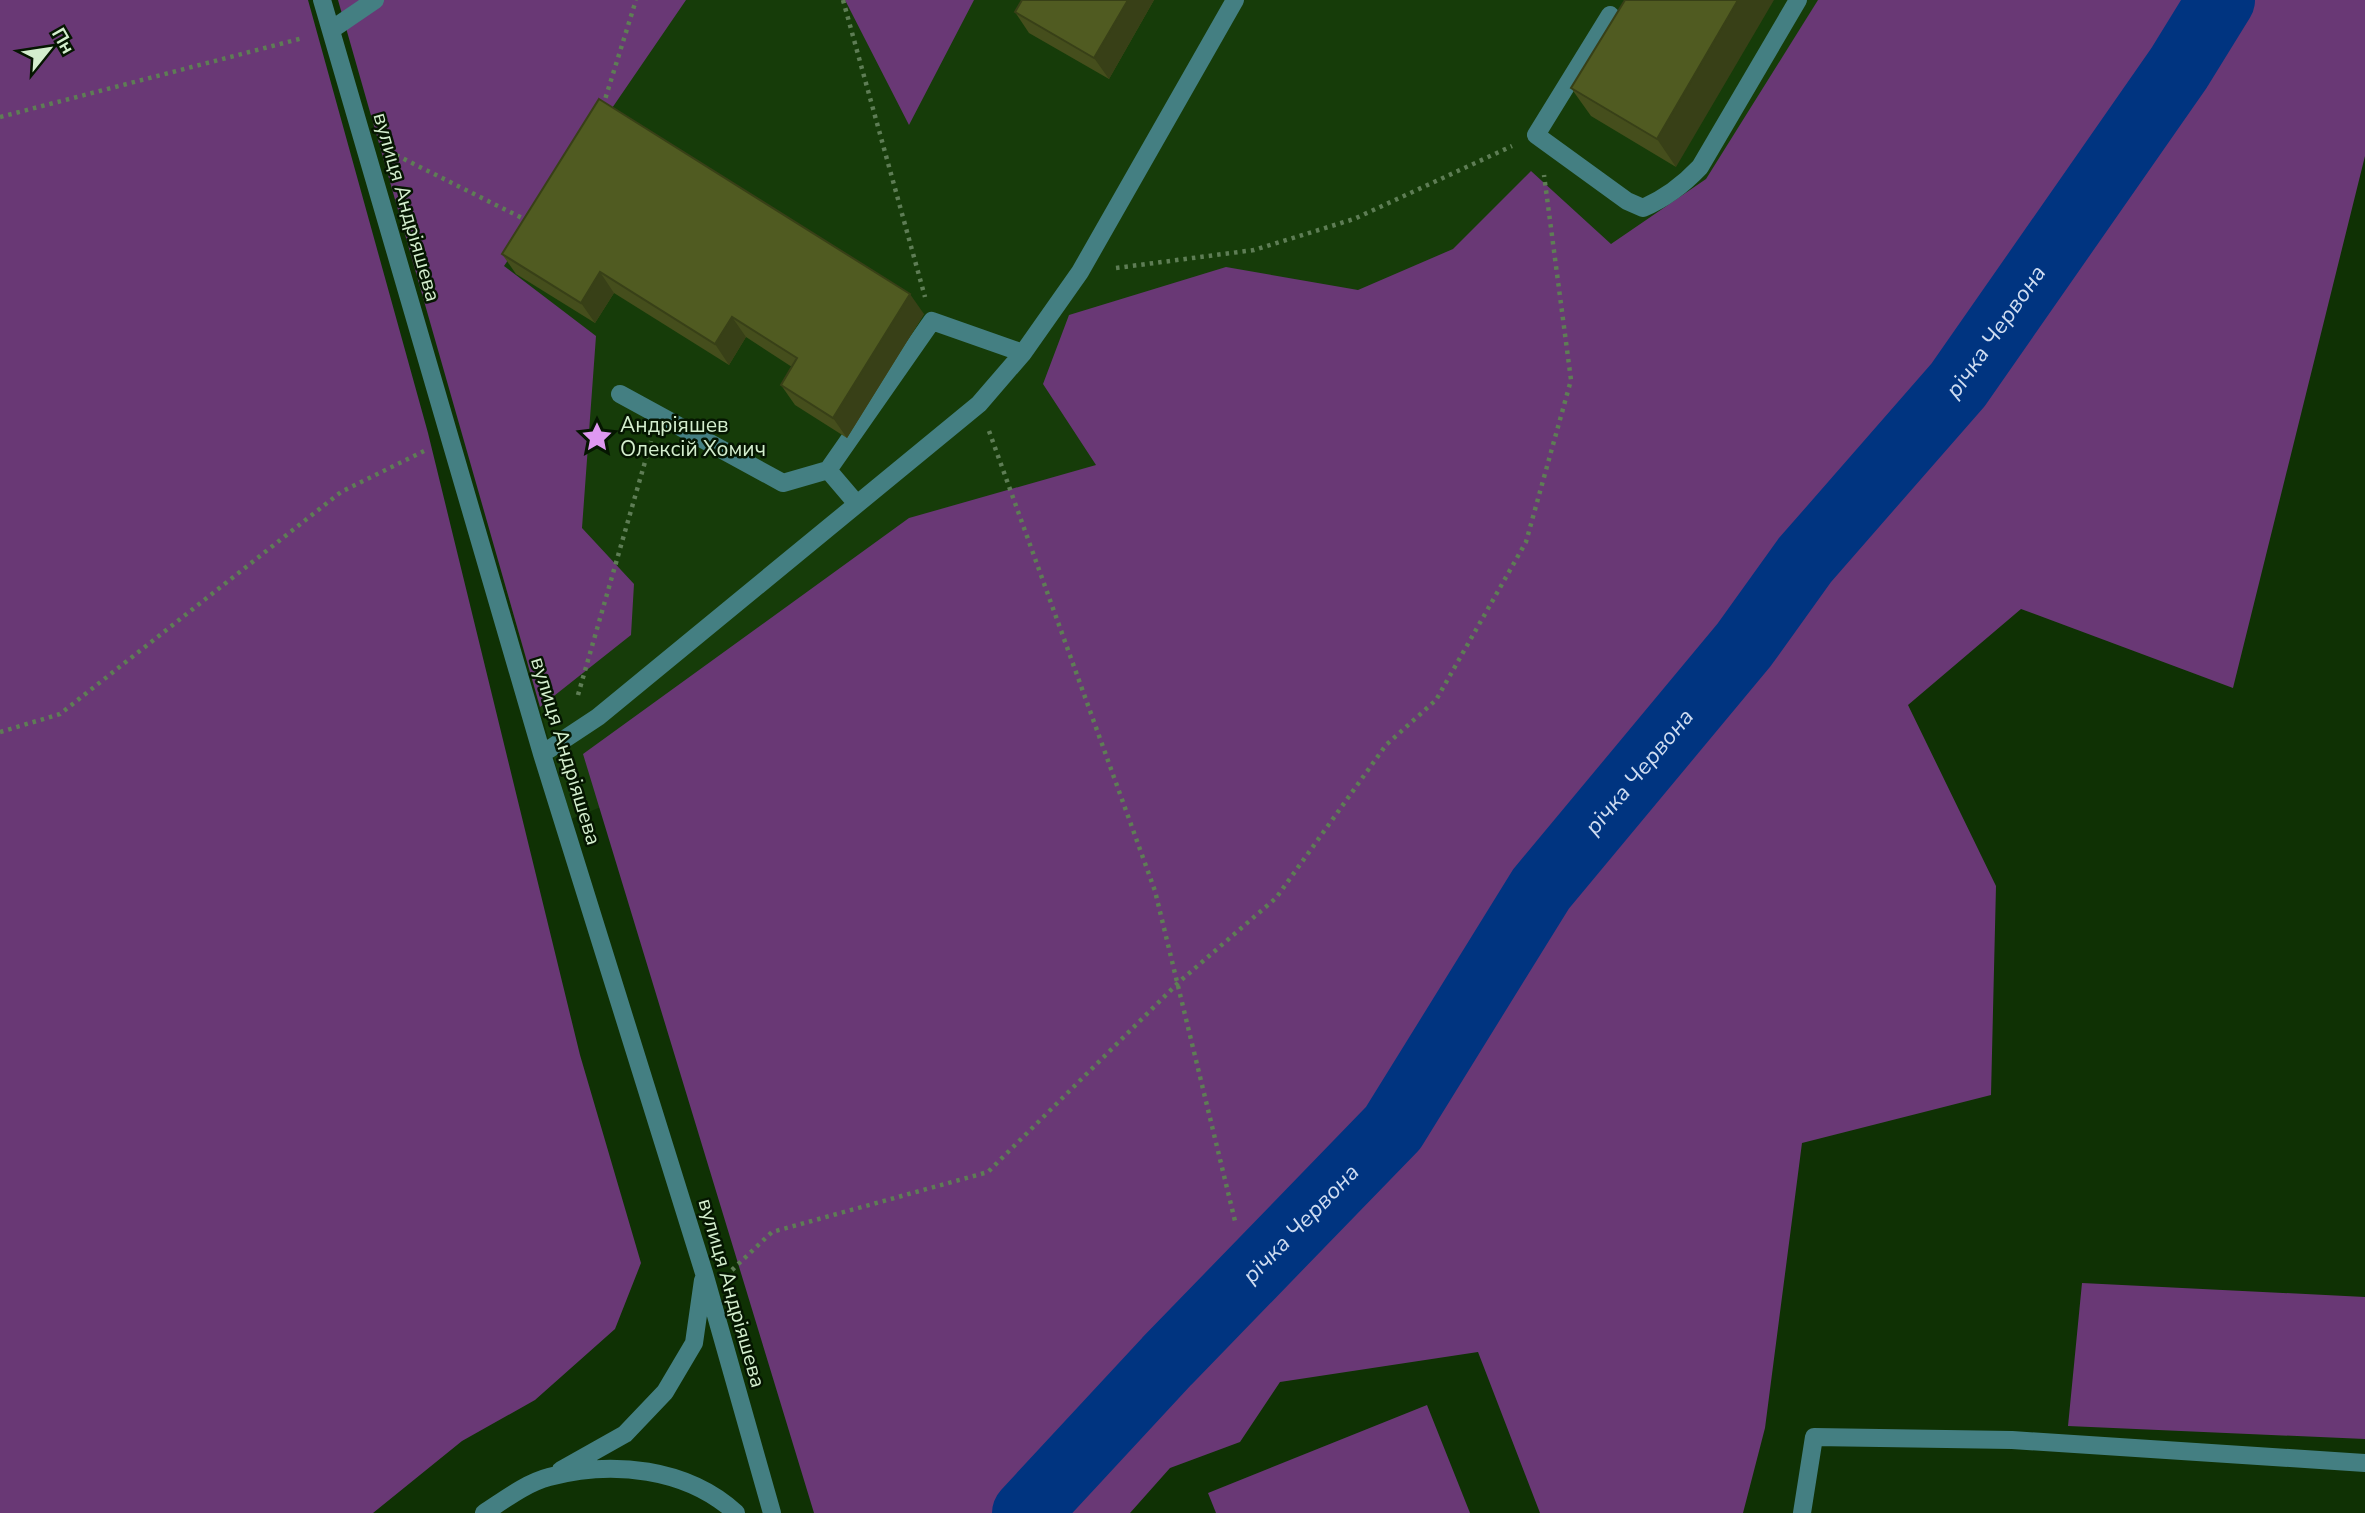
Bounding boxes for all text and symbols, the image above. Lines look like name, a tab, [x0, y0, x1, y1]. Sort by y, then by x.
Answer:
north arrow	[14, 14, 84, 84]
text: Пн	[45, 23, 81, 59]
street label: вулиця Андріяшева	[367, 109, 447, 305]
water label: річка Червона	[1938, 259, 2053, 404]
place label: Андріяшев Олексій Хомич	[620, 411, 766, 463]
place icon: Андріяшев Олексій Хомич	[580, 420, 614, 454]
street label: вулиця Андріяшева	[524, 654, 608, 848]
water label: річка Червона	[1577, 702, 1700, 841]
water label: річка Червона	[1235, 1157, 1366, 1290]
street label: вулиця Андріяшева	[692, 1195, 772, 1391]

